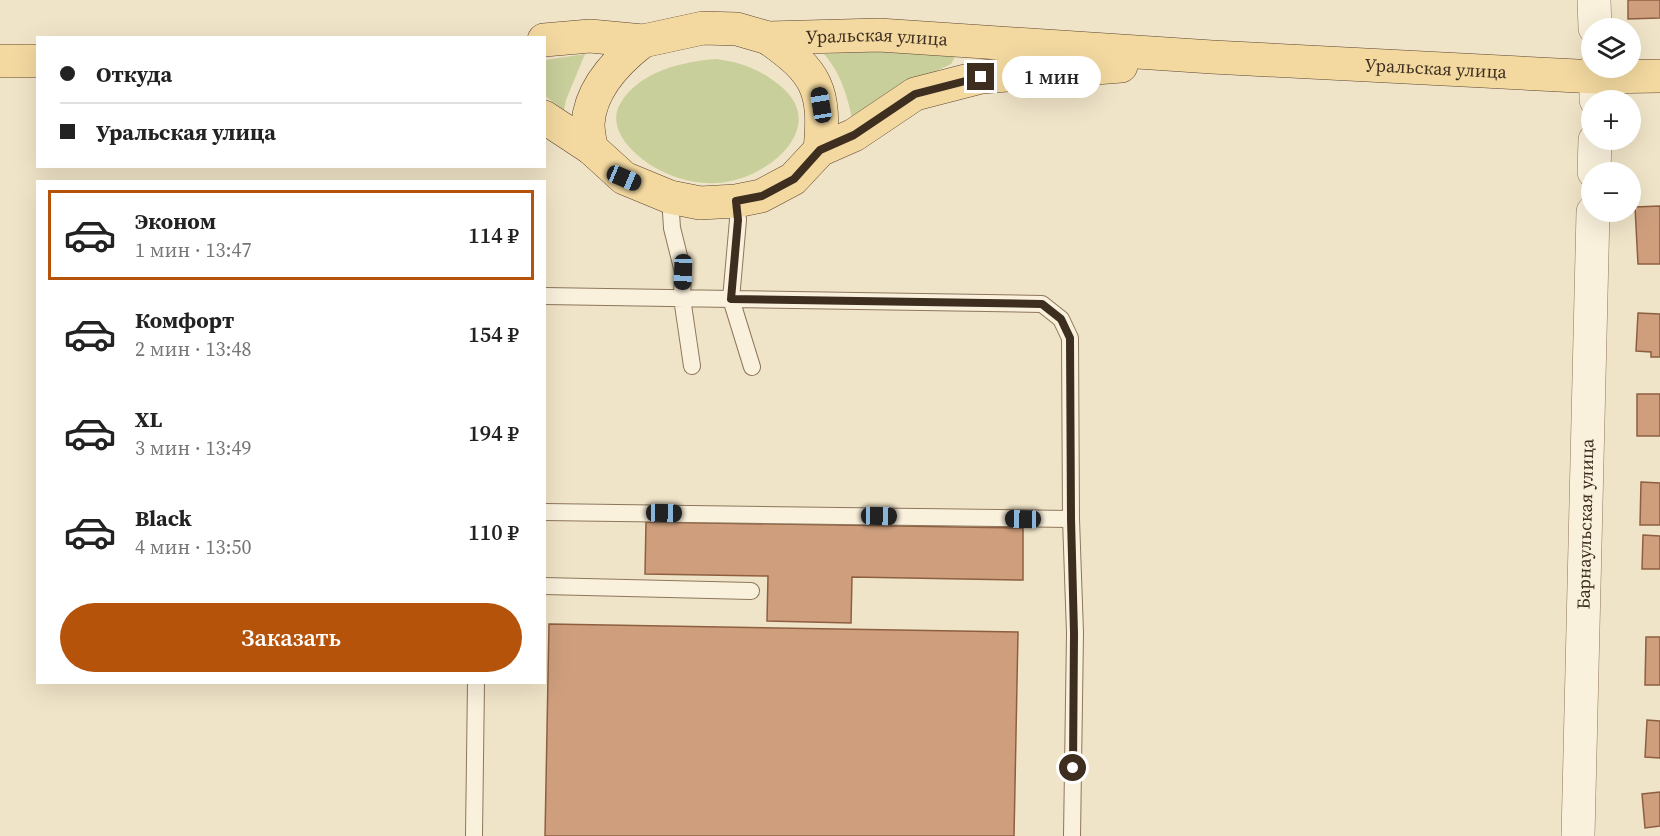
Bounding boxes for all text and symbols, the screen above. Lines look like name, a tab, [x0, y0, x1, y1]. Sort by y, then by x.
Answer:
map controls	[1581, 18, 1641, 222]
button: layers	[1581, 18, 1641, 78]
street label: Уральская улица	[805, 22, 949, 52]
street label: Уральская улица	[1364, 52, 1508, 84]
callout: 1 мин	[1002, 56, 1101, 98]
text: Откуда	[96, 59, 172, 89]
route end	[967, 63, 994, 90]
text: 1 мин	[1024, 63, 1079, 91]
car	[809, 86, 833, 124]
button: +	[1581, 90, 1641, 150]
text: Уральская улица	[96, 117, 276, 147]
button: −	[1581, 162, 1641, 222]
car	[604, 163, 644, 193]
text: Эконом	[135, 206, 216, 236]
icon: car	[63, 208, 117, 262]
text: 114 ₽	[468, 220, 519, 250]
text: 1 мин · 13:47	[135, 236, 251, 264]
car	[673, 254, 693, 290]
text: Комфорт	[135, 305, 234, 335]
icon: car	[63, 307, 117, 361]
text: 154 ₽	[468, 319, 519, 349]
text: 2 мин · 13:48	[135, 335, 251, 363]
text: XL	[135, 404, 162, 434]
icon: car	[63, 406, 117, 460]
text: 194 ₽	[468, 418, 519, 448]
text: 3 мин · 13:49	[135, 434, 251, 462]
street label: Барнаульская улица	[1570, 438, 1600, 610]
text: Black	[135, 503, 192, 533]
car	[646, 504, 682, 522]
icon: car	[63, 505, 117, 559]
car	[861, 507, 897, 525]
car	[1005, 510, 1041, 528]
text: 110 ₽	[468, 517, 519, 547]
text: 4 мин · 13:50	[135, 533, 251, 561]
button: Заказать	[60, 603, 522, 672]
route start	[1059, 754, 1086, 781]

